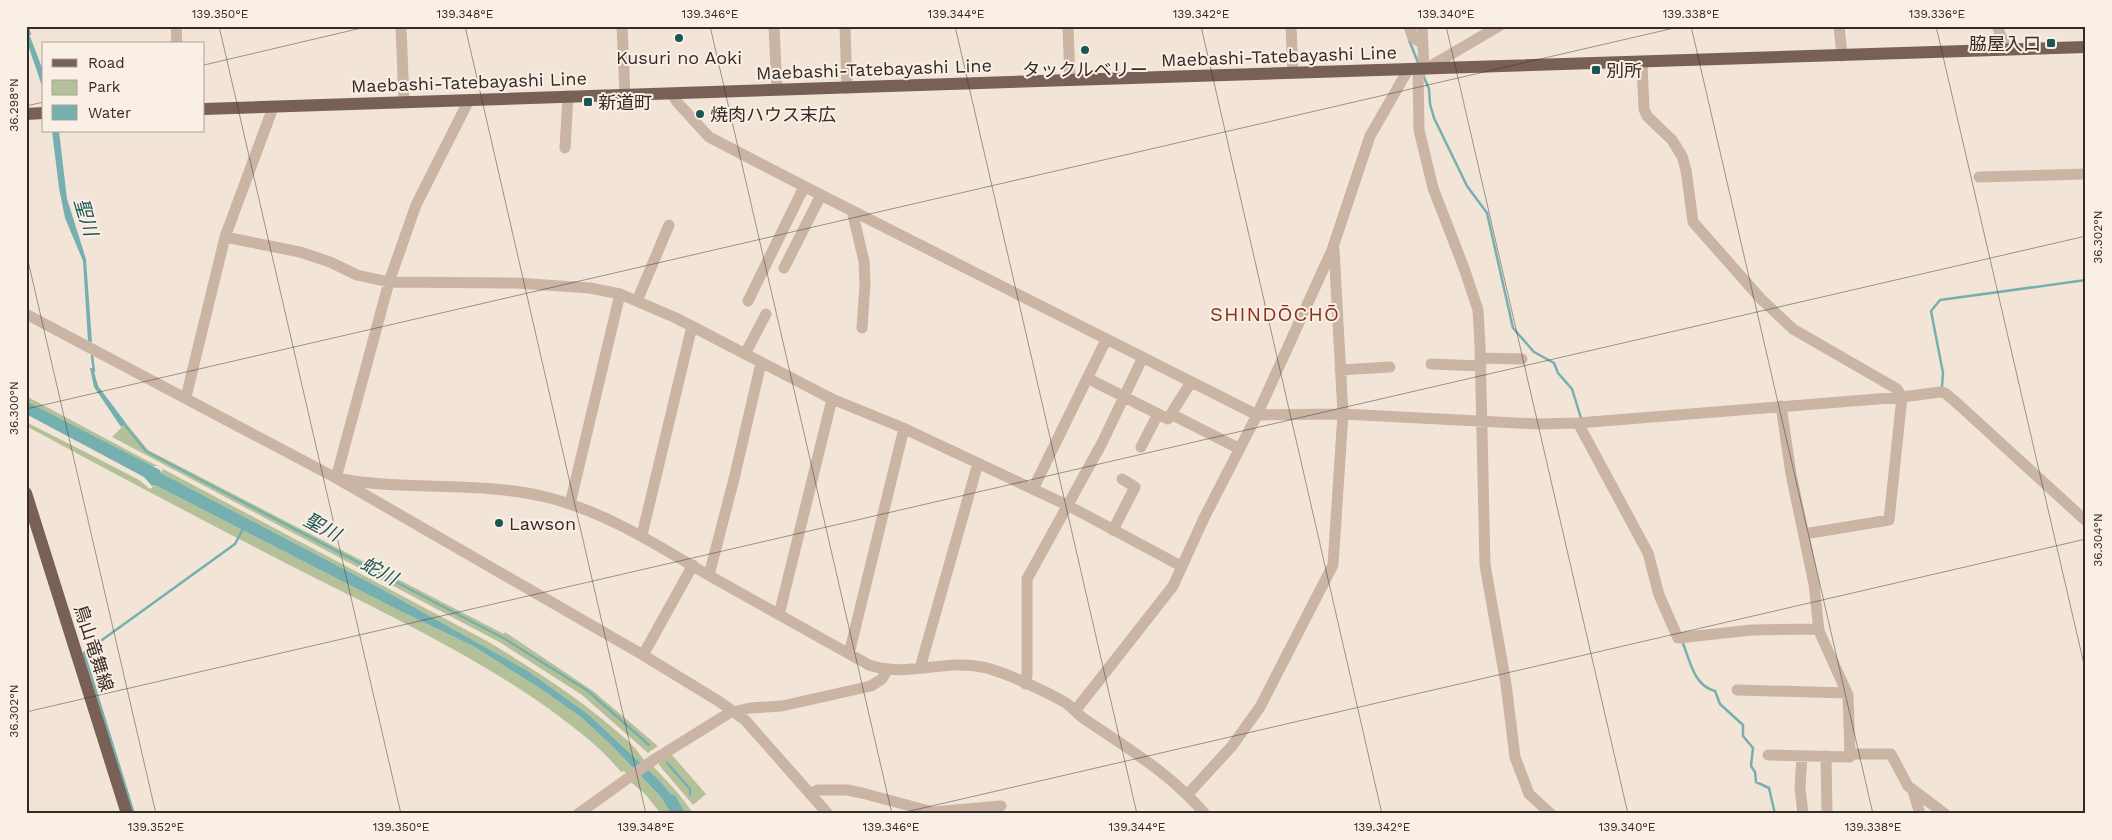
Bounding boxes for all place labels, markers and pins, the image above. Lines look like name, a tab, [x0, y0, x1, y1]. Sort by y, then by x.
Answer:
marker: Kusuri no Aoki	[673, 32, 685, 44]
place label: 脇屋入口	[1969, 33, 2041, 54]
marker: 脇屋入口	[2045, 37, 2057, 49]
marker: タックルベリー	[1079, 44, 1091, 56]
place label: Kusuri no Aoki	[616, 47, 742, 68]
place label: タックルベリー	[1022, 59, 1148, 80]
place label: 別所	[1606, 60, 1642, 81]
marker: 別所	[1590, 64, 1602, 76]
place label: 新道町	[598, 92, 652, 113]
marker: 新道町	[582, 96, 594, 108]
place label: 焼肉ハウス末広	[710, 104, 836, 125]
marker: 焼肉ハウス末広	[694, 108, 706, 120]
place label: Lawson	[509, 513, 576, 534]
marker: Lawson	[493, 517, 505, 529]

